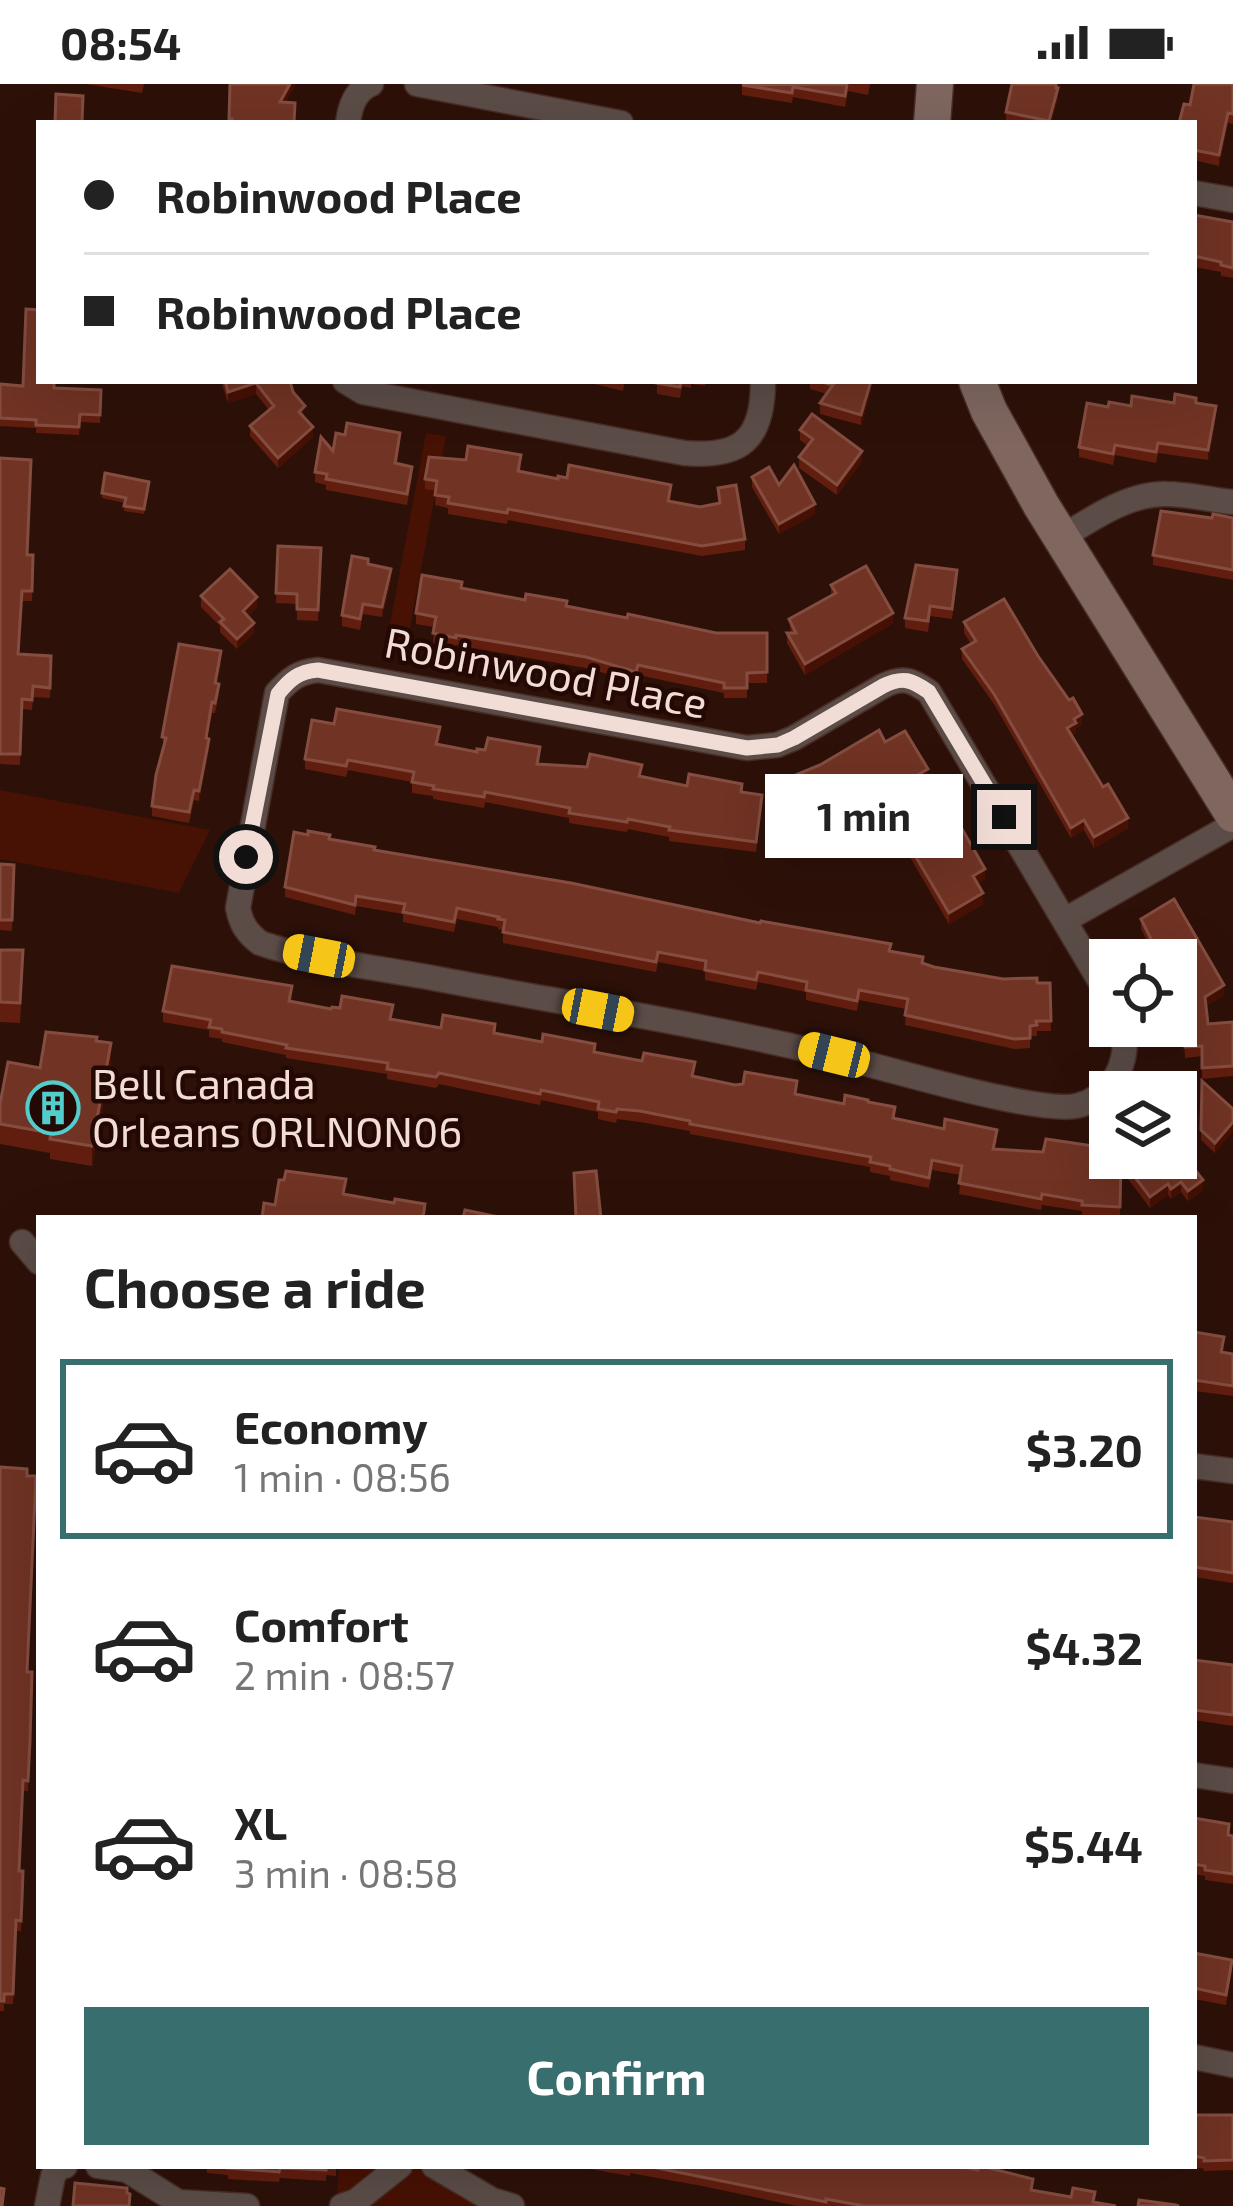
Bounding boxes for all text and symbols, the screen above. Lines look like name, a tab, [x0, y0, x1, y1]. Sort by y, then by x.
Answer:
text: 08:54	[60, 15, 182, 69]
text: Robinwood Place	[156, 168, 522, 222]
text: Robinwood Place	[156, 284, 522, 338]
street label: Robinwood Place	[381, 615, 712, 727]
callout: 1 min	[764, 775, 962, 859]
route end	[977, 790, 1031, 844]
text: 1 min	[817, 792, 911, 839]
route start	[219, 830, 273, 884]
car	[280, 931, 358, 981]
map controls	[1089, 939, 1197, 1179]
button: locate	[1089, 939, 1197, 1047]
car	[559, 985, 637, 1035]
car	[795, 1029, 873, 1081]
place label: Bell Canada Orleans ORLNON06	[92, 1057, 462, 1155]
button: layers	[1089, 1071, 1197, 1179]
building icon: Bell Canada Orleans ORLNON06	[25, 1080, 81, 1136]
text: Choose a ride	[84, 1254, 426, 1319]
icon: car	[90, 1395, 198, 1503]
text: Economy	[234, 1399, 428, 1453]
text: $3.20	[1026, 1422, 1143, 1476]
text: 1 min · 08:56	[234, 1453, 451, 1500]
icon: car	[90, 1593, 198, 1701]
text: Comfort	[234, 1597, 409, 1651]
text: $4.32	[1026, 1620, 1143, 1674]
text: 2 min · 08:57	[234, 1651, 455, 1698]
icon: car	[90, 1791, 198, 1899]
text: XL	[234, 1795, 287, 1849]
text: $5.44	[1024, 1818, 1143, 1872]
text: 3 min · 08:58	[234, 1849, 458, 1896]
button: Confirm	[84, 2007, 1149, 2145]

